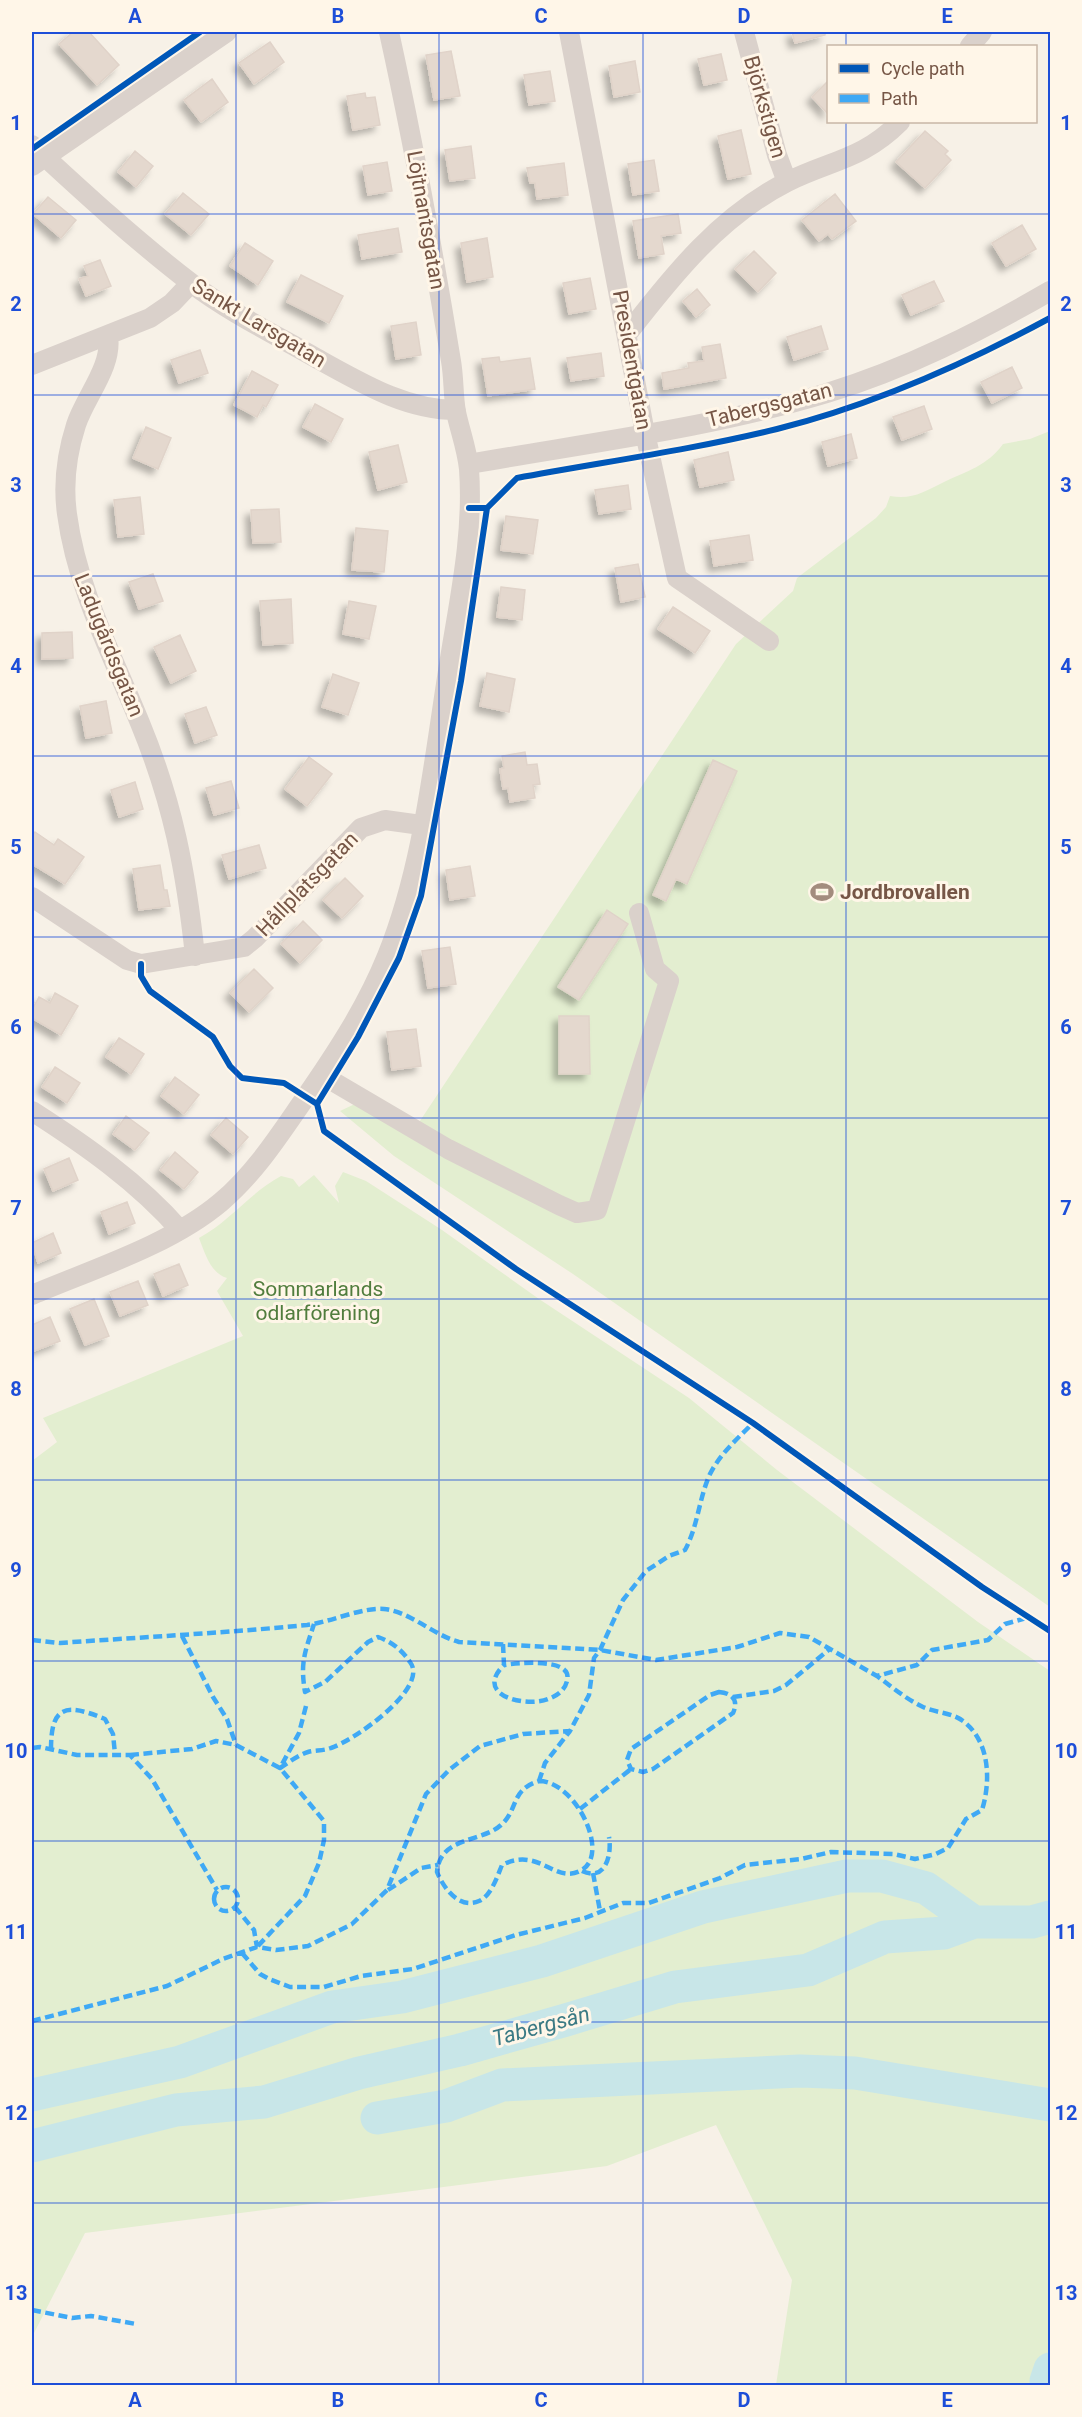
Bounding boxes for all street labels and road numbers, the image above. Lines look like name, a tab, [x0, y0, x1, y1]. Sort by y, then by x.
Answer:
street label: Björkstigen	[739, 53, 791, 161]
street label: Löjtnantsgatan	[402, 149, 450, 291]
street label: Sankt Larsgatan	[188, 274, 330, 372]
street label: Presidentgatan	[608, 288, 656, 432]
street label: Tabergsgatan	[704, 378, 834, 432]
street label: Ladugårdsgatan	[69, 570, 149, 720]
street label: Hållplatsgatan	[251, 827, 363, 941]

